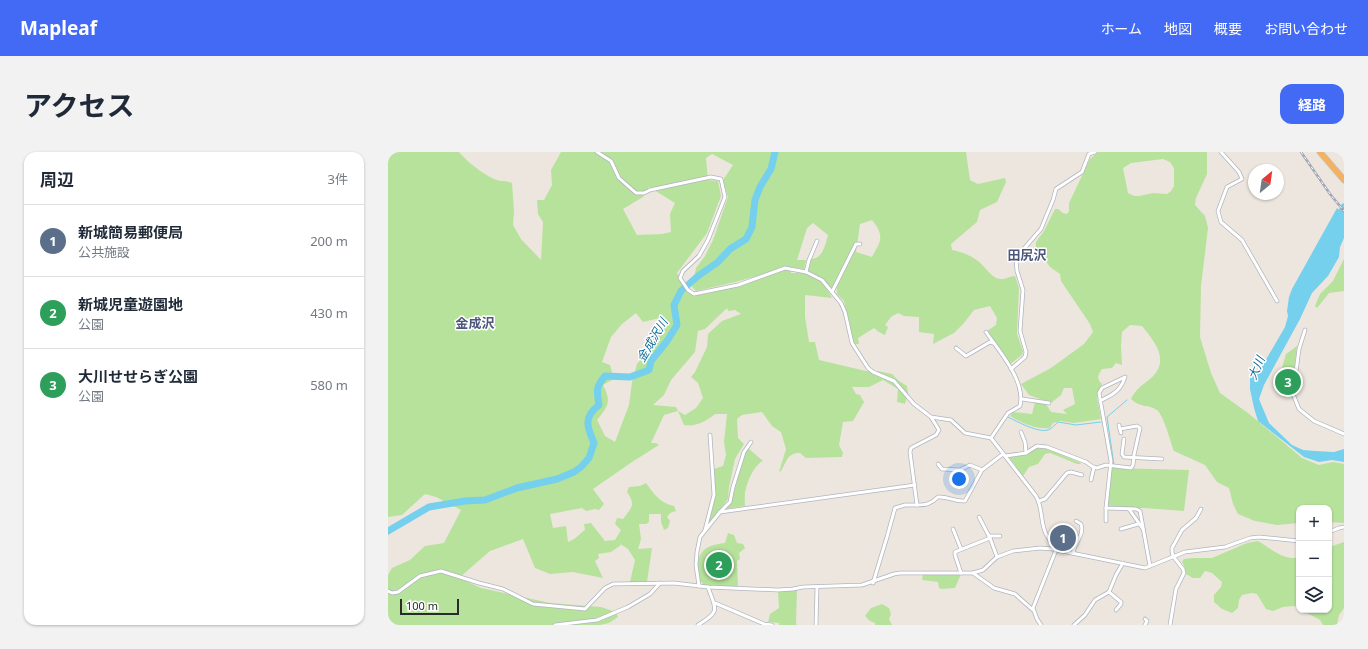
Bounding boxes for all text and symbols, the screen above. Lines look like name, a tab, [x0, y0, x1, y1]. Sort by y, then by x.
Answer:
text: Mapleaf	[20, 15, 97, 41]
text: ホーム	[1100, 19, 1142, 38]
text: 地図	[1164, 19, 1192, 38]
text: 概要	[1214, 19, 1242, 38]
text: お問い合わせ	[1264, 19, 1348, 38]
button: 経路	[1280, 84, 1344, 124]
text: アクセス	[24, 86, 135, 124]
north arrow	[1248, 164, 1284, 200]
text: 周辺	[40, 168, 74, 191]
text: 3件	[328, 170, 348, 188]
text: 新城簡易郵便局	[78, 222, 183, 242]
text: 1	[49, 232, 57, 250]
text: 200 m	[310, 232, 348, 250]
text: 公共施設	[78, 243, 130, 261]
district label: 田尻沢	[1007, 246, 1047, 264]
text: 新城児童遊園地	[78, 294, 183, 314]
text: 2	[49, 304, 57, 322]
text: 430 m	[310, 304, 348, 322]
water label: 金成沢川	[632, 313, 673, 365]
district label: 金成沢	[455, 314, 495, 332]
text: 公園	[78, 315, 104, 333]
water label: 大川	[1243, 352, 1269, 382]
text: 大川せせらぎ公園	[78, 366, 198, 386]
pin: 3	[1275, 367, 1301, 397]
text: 3	[49, 376, 57, 394]
text: 580 m	[310, 376, 348, 394]
text: 公園	[78, 387, 104, 405]
your location	[949, 469, 969, 489]
map controls	[1296, 505, 1332, 613]
button: +	[1296, 505, 1332, 541]
pin: 1	[1050, 523, 1076, 553]
button: −	[1296, 541, 1332, 577]
pin: 2	[706, 550, 732, 580]
button: layers	[1296, 577, 1332, 613]
scale bar	[400, 597, 459, 616]
text: 100 m	[406, 598, 438, 613]

